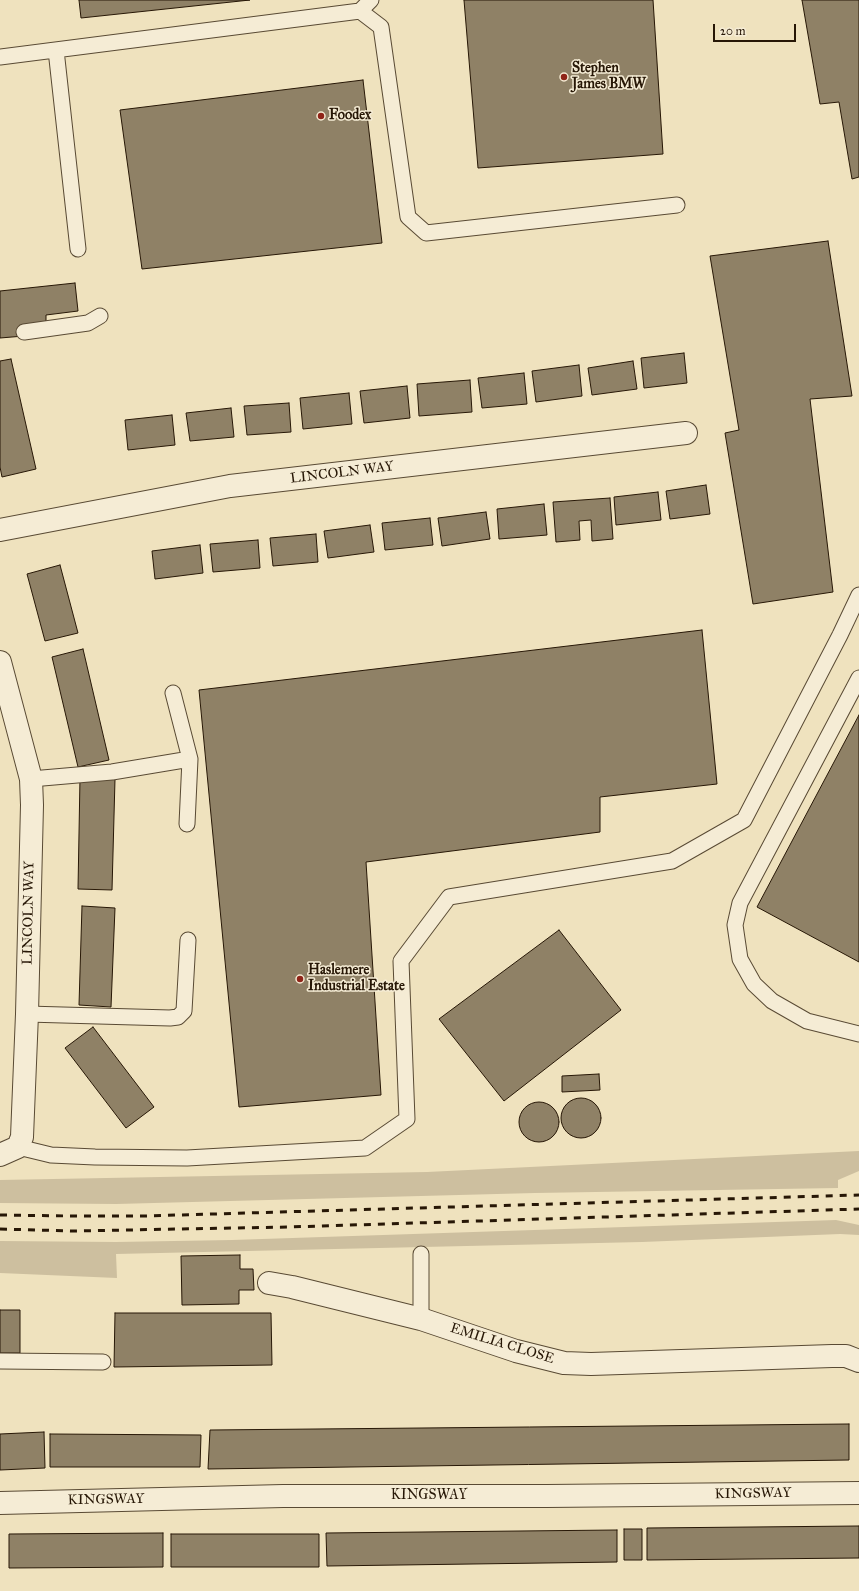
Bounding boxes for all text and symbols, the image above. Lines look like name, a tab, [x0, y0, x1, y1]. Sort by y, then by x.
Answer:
scale bar	[715, 16, 798, 42]
text: 20 m	[720, 24, 746, 38]
place label: Stephen James BMW	[572, 61, 646, 94]
marker: Stephen James BMW	[559, 72, 569, 82]
place label: Foodex	[329, 108, 371, 124]
marker: Foodex	[316, 111, 326, 121]
street label: LINCOLN WAY	[289, 458, 395, 488]
street label: LINCOLN WAY	[20, 861, 38, 965]
place label: Haslemere Industrial Estate	[308, 963, 405, 996]
marker: Haslemere Industrial Estate	[295, 974, 305, 984]
street label: EMILIA CLOSE	[448, 1320, 556, 1368]
street label: KINGSWAY	[715, 1485, 791, 1503]
street label: KINGSWAY	[391, 1488, 467, 1504]
street label: KINGSWAY	[68, 1491, 144, 1509]

